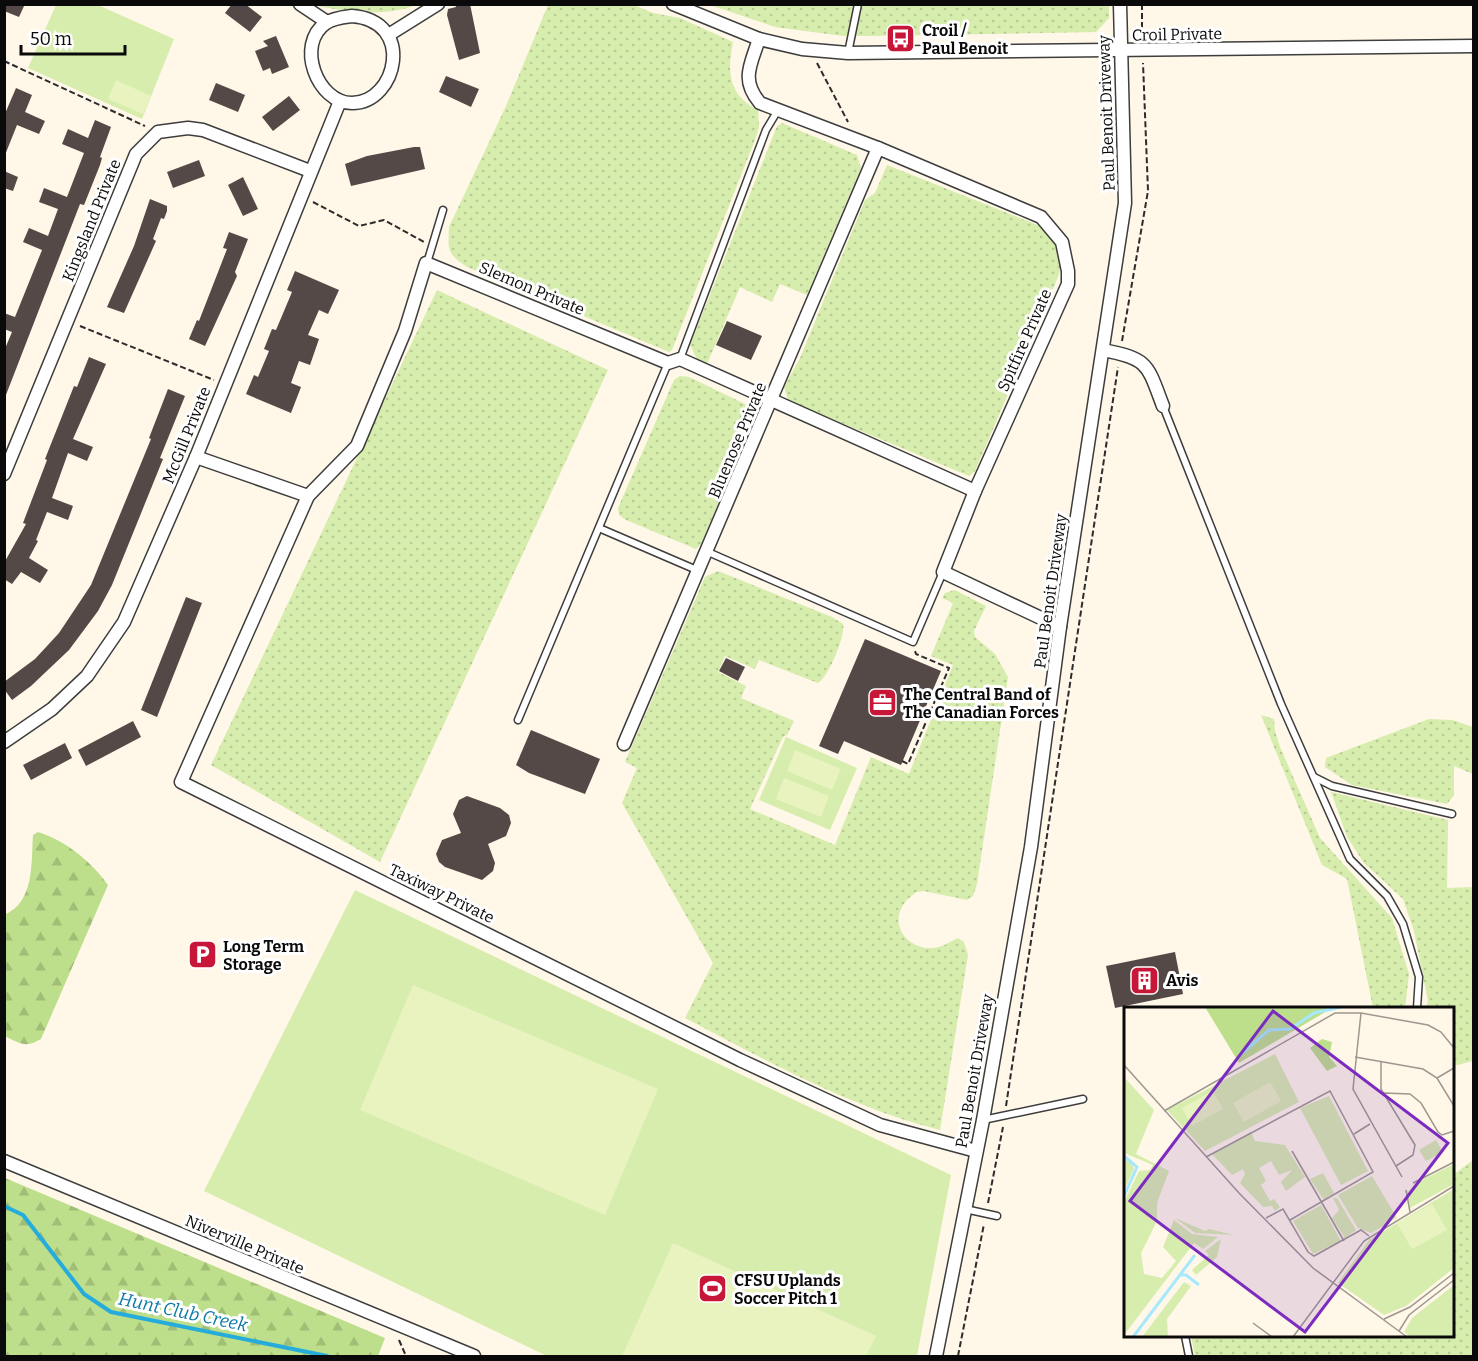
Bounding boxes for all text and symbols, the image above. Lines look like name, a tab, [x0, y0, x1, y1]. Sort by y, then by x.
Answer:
scale bar	[21, 18, 124, 56]
place label: Croil / Paul Benoit	[922, 21, 1009, 58]
bus stop icon: Croil / Paul Benoit	[885, 23, 917, 55]
street label: Croil Private	[1132, 24, 1222, 45]
text: 50 m	[30, 28, 72, 50]
street label: Paul Benoit Driveway	[1094, 34, 1119, 191]
street label: Kingsland Private	[58, 156, 125, 284]
street label: Slemon Private	[476, 258, 587, 319]
street label: Spitfire Private	[993, 286, 1056, 394]
street label: Bluenose Private	[704, 379, 770, 501]
street label: McGill Private	[158, 384, 215, 487]
street label: Paul Benoit Driveway	[1030, 512, 1071, 670]
place label: The Central Band of The Canadian Forces	[903, 685, 1059, 722]
office icon: The Central Band of The Canadian Forces	[866, 687, 898, 719]
street label: Taxiway Private	[386, 860, 497, 927]
place label: Long Term Storage	[223, 937, 305, 974]
parking icon: Long Term Storage	[186, 939, 218, 971]
building icon: Avis	[1129, 964, 1161, 996]
place label: Avis	[1166, 971, 1199, 990]
street label: Paul Benoit Driveway	[952, 992, 997, 1150]
inset map	[1124, 1007, 1454, 1337]
street label: Niverville Private	[182, 1211, 307, 1278]
place label: CFSU Uplands Soccer Pitch 1	[734, 1271, 841, 1308]
sports icon: CFSU Uplands Soccer Pitch 1	[697, 1273, 729, 1305]
water label: Hunt Club Creek	[116, 1288, 250, 1336]

